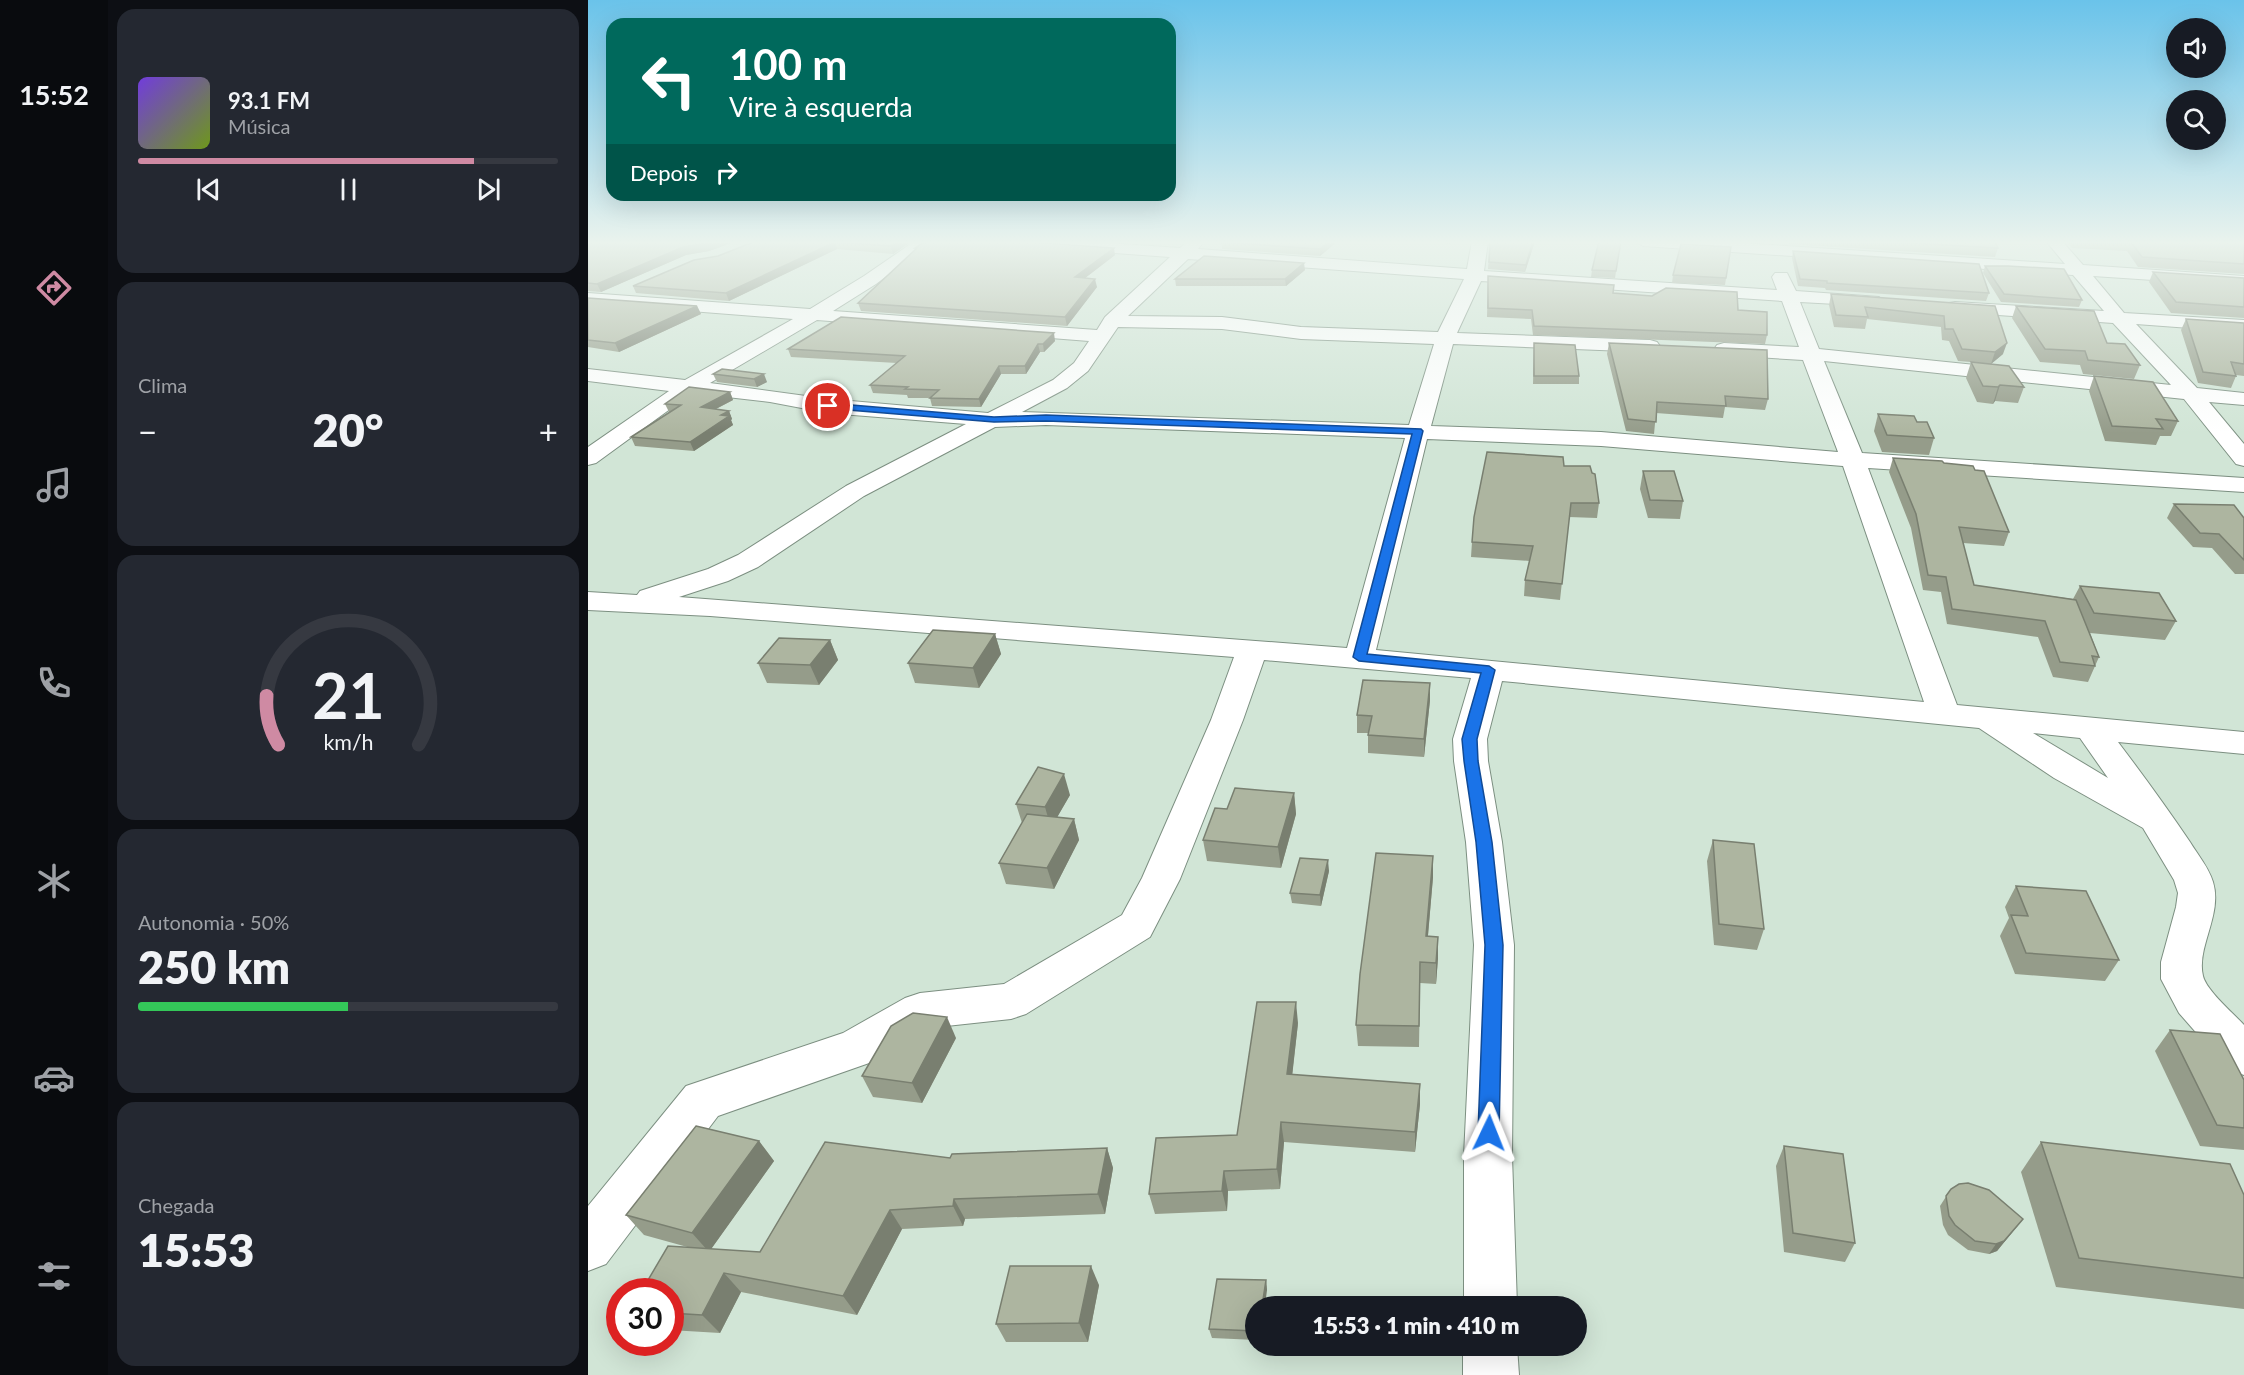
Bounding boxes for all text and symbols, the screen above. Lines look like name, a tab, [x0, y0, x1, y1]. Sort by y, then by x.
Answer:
map controls	[2166, 18, 2226, 150]
button: sound	[2166, 18, 2226, 78]
text: 100 m	[729, 39, 847, 89]
icon: left	[630, 42, 708, 120]
text: 15:52	[19, 78, 89, 111]
text: 93.1 FM	[228, 87, 310, 114]
text: Vire à esquerda	[729, 90, 913, 123]
button: search	[2166, 90, 2226, 150]
text: Música	[228, 114, 291, 138]
icon: right	[710, 156, 743, 189]
text: Depois	[630, 159, 698, 186]
icon: previous	[192, 173, 225, 206]
icon: pause	[332, 173, 365, 206]
icon: next	[472, 173, 505, 206]
icon: directions	[33, 267, 75, 309]
text: Clima	[138, 373, 187, 397]
pin	[802, 380, 853, 431]
icon: arrive	[811, 389, 844, 422]
text: 20°	[313, 403, 383, 457]
text: −	[138, 411, 157, 451]
text: +	[539, 411, 558, 451]
icon: music	[33, 464, 75, 506]
text: 21	[312, 657, 384, 732]
icon: phone	[33, 662, 75, 704]
text: km/h	[323, 729, 373, 755]
icon: climate	[33, 860, 75, 902]
text: Autonomia · 50%	[138, 910, 289, 934]
text: 250 km	[138, 940, 290, 994]
icon: car	[33, 1057, 75, 1099]
position arrow	[1457, 1101, 1521, 1165]
text: Chegada	[138, 1193, 215, 1217]
text: 15:53	[138, 1223, 254, 1277]
icon: filters	[33, 1255, 75, 1297]
speed limit sign: 30	[606, 1278, 684, 1356]
text: 15:53 · 1 min · 410 m	[1313, 1312, 1519, 1339]

